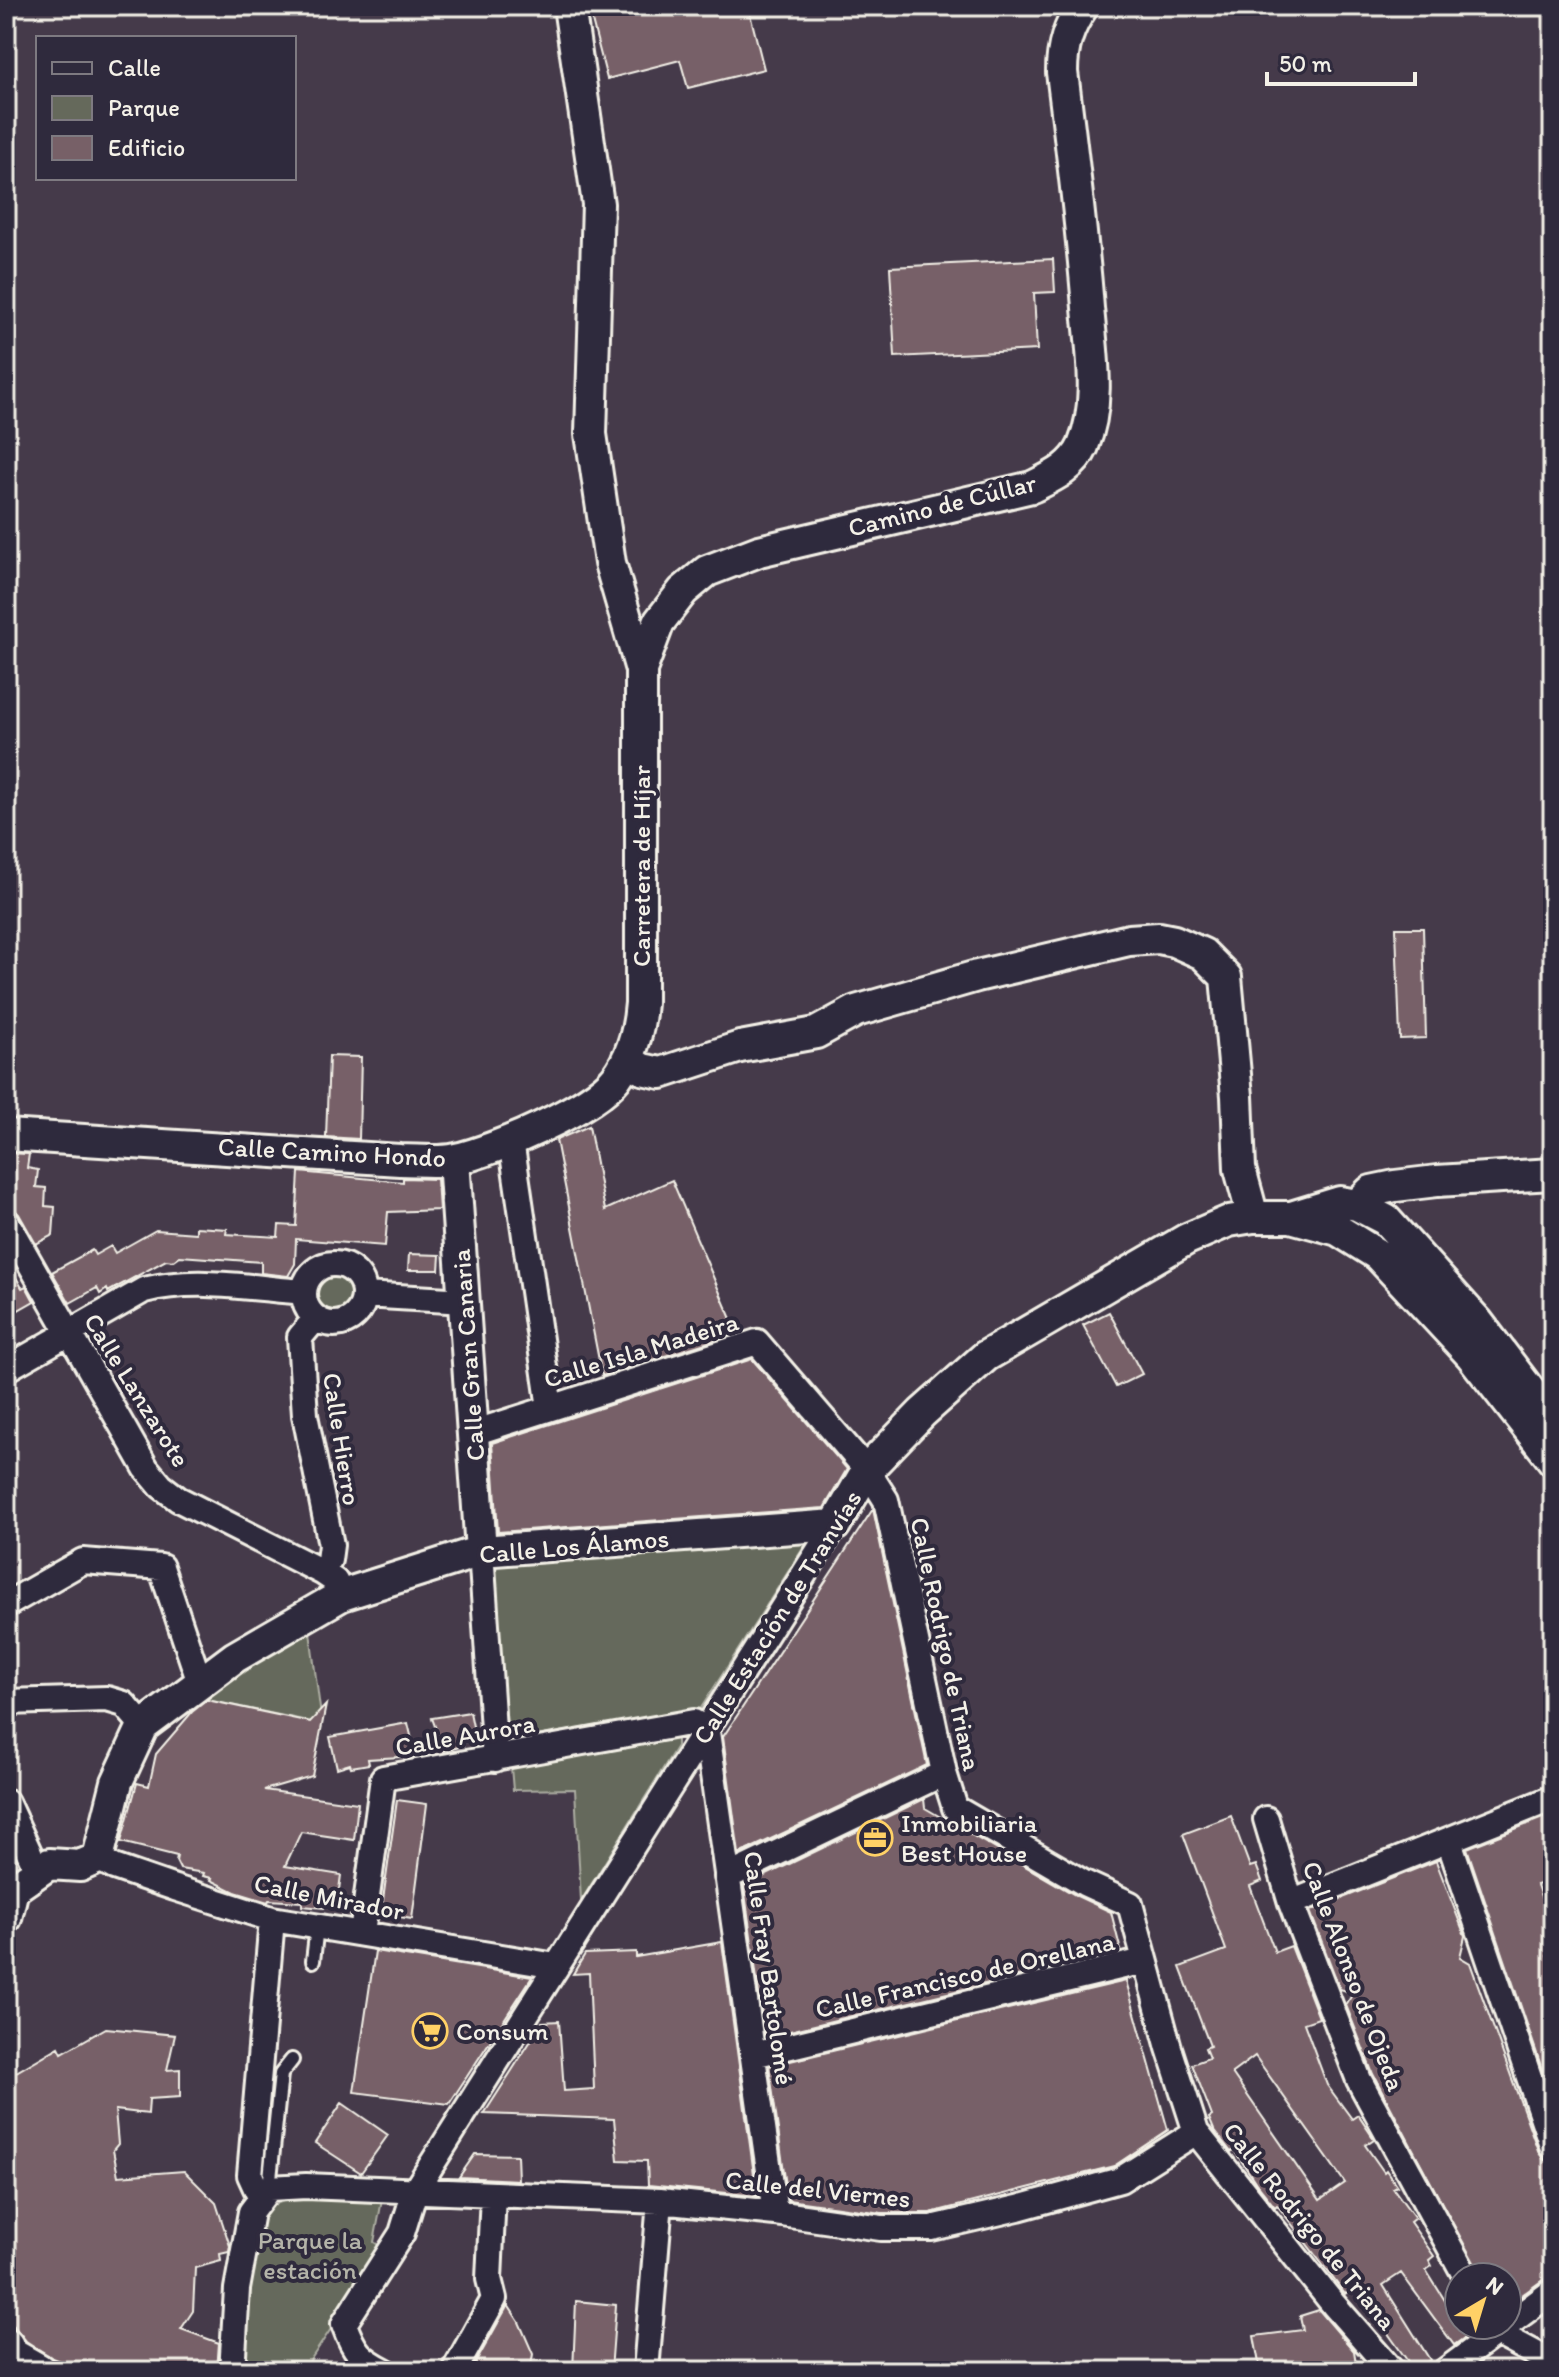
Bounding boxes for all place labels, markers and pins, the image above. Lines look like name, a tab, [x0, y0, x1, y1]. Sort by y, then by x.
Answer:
place label: Inmobiliaria Best House	[901, 1807, 1038, 1869]
office icon: Inmobiliaria Best House	[856, 1819, 894, 1857]
supermarket icon: Consum	[411, 2012, 449, 2050]
place label: Consum	[456, 2015, 548, 2047]

